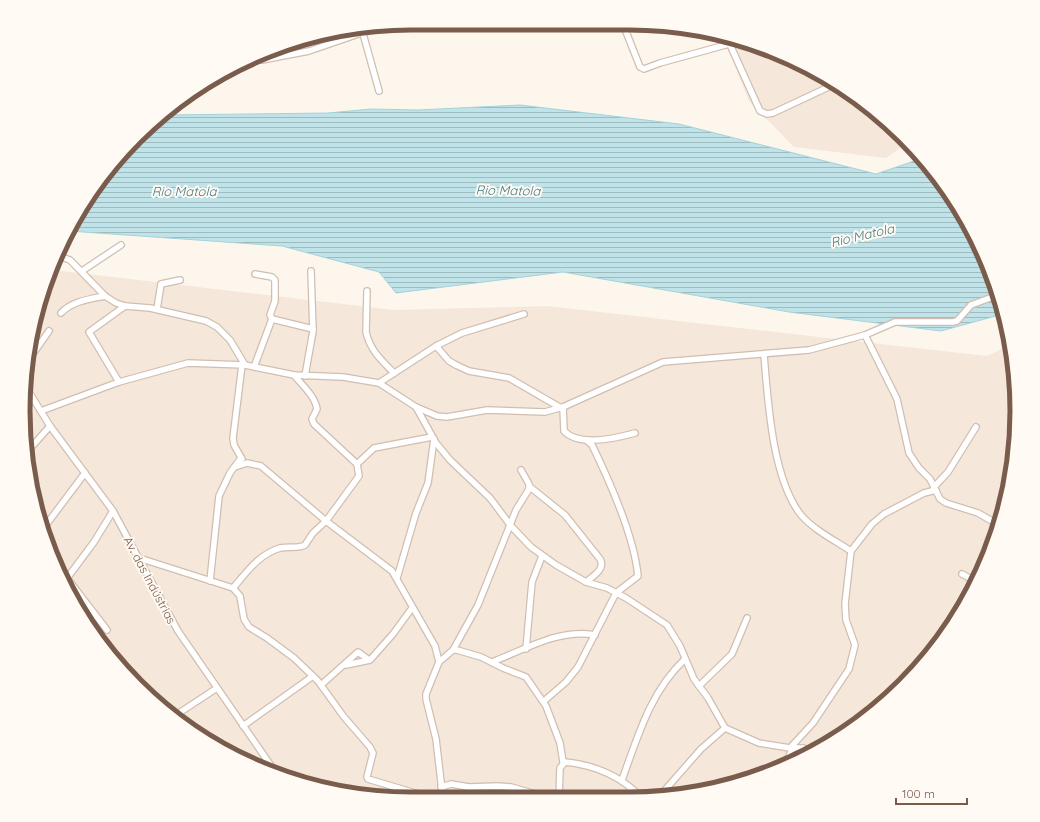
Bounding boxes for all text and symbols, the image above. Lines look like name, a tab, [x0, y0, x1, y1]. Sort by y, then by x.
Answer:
water label: Rio Matola	[476, 181, 542, 199]
water label: Rio Matola	[152, 183, 217, 199]
water label: Rio Matola	[829, 220, 896, 250]
street label: Av. das Indústrias	[121, 534, 179, 627]
scale bar	[896, 780, 967, 806]
text: 100 m	[902, 786, 935, 801]

